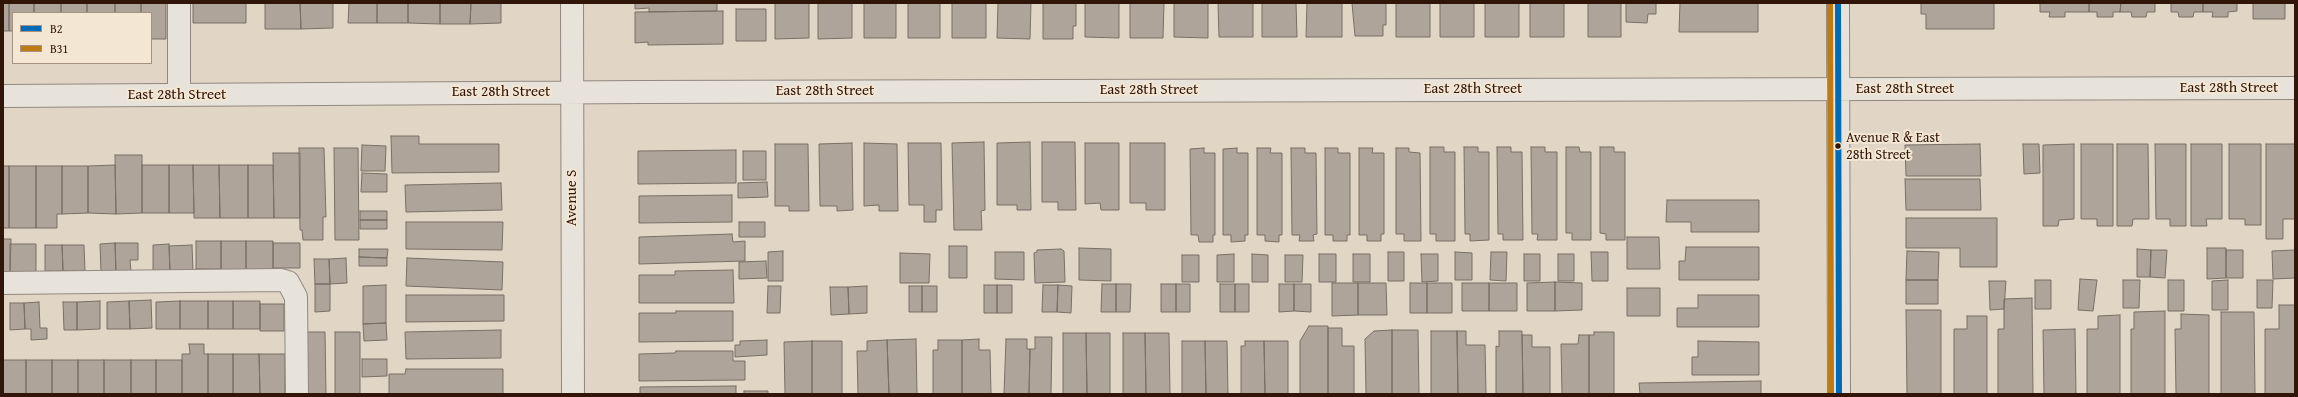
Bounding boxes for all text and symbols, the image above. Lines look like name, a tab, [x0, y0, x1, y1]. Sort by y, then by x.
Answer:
legend	[12, 12, 152, 64]
text: B2	[50, 20, 63, 37]
text: B31	[50, 40, 68, 57]
street label: East 28th Street	[2180, 79, 2278, 97]
street label: East 28th Street	[1424, 80, 1522, 98]
street label: East 28th Street	[1856, 80, 1954, 98]
street label: East 28th Street	[1100, 81, 1198, 99]
street label: East 28th Street	[776, 82, 874, 100]
street label: East 28th Street	[452, 83, 550, 101]
street label: East 28th Street	[128, 86, 226, 104]
place label: Avenue R & East 28th Street	[1846, 130, 1940, 162]
marker: Avenue R & East 28th Street	[1833, 141, 1843, 151]
street label: Avenue S	[563, 170, 581, 226]

